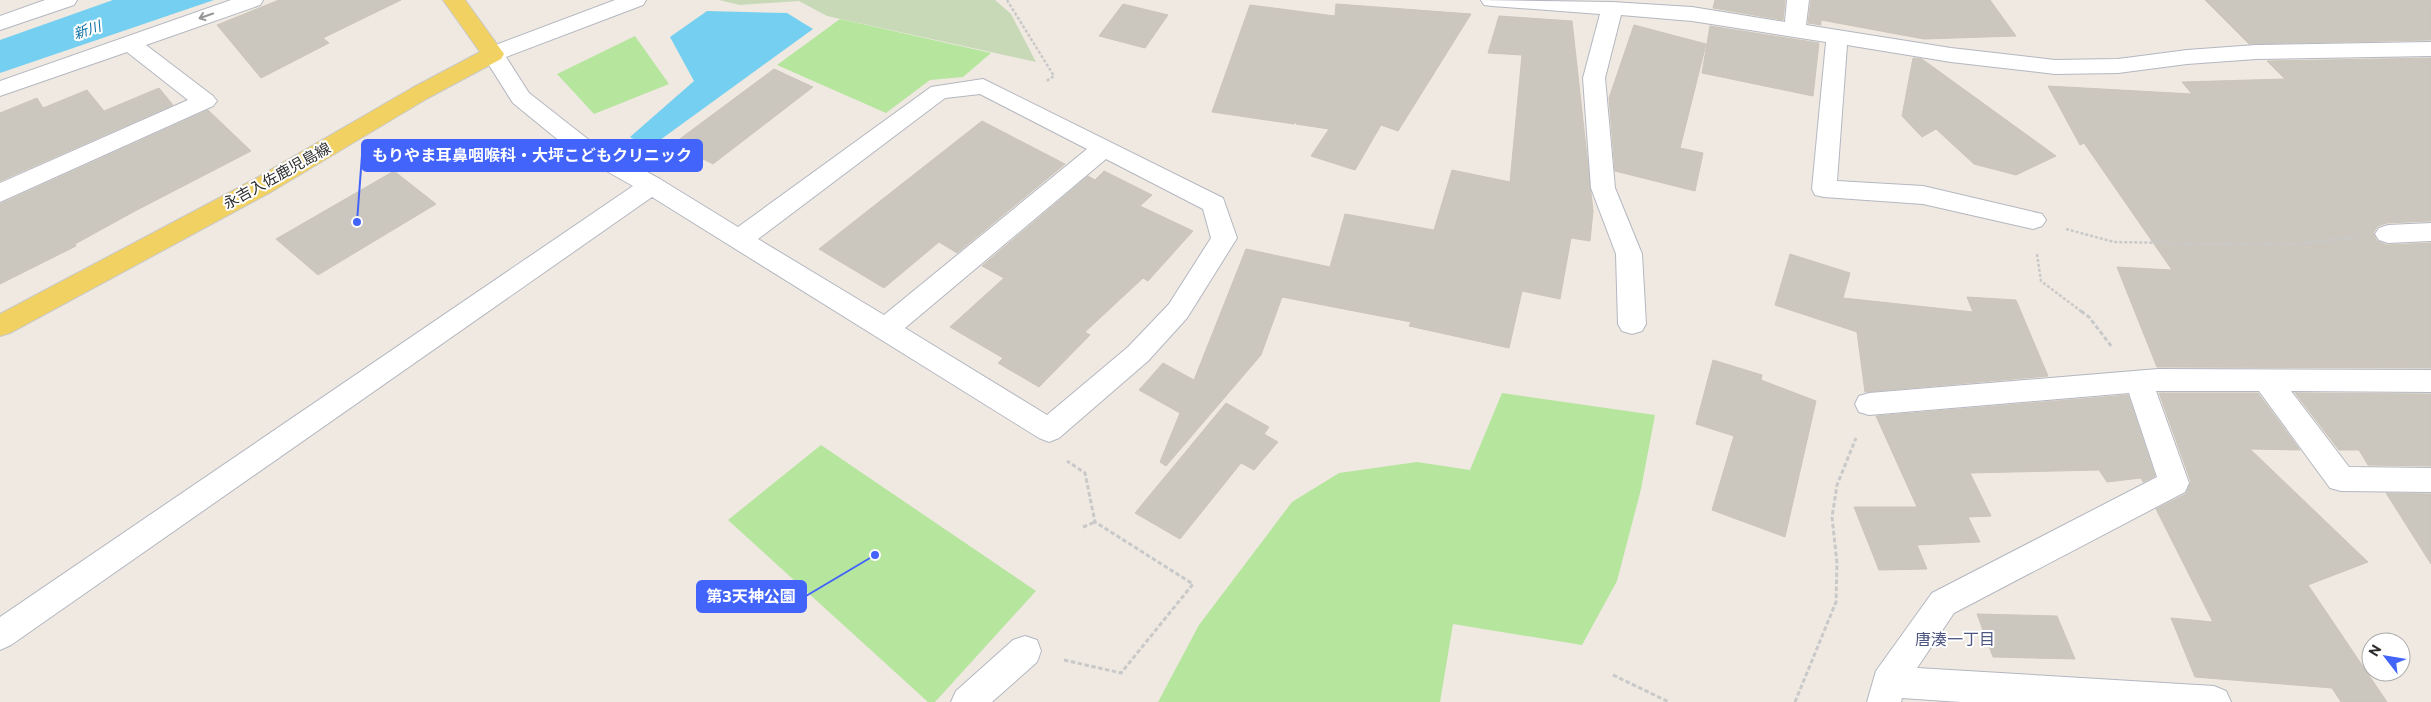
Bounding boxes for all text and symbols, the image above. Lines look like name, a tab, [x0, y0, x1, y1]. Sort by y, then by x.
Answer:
one-way arrow	[199, 12, 214, 21]
water label: 新川	[71, 16, 105, 42]
street label: 永吉入佐鹿児島線	[220, 138, 333, 212]
callout: もりやま耳鼻咽喉科・大坪こどもクリニック	[362, 140, 702, 171]
text: もりやま耳鼻咽喉科・大坪こどもクリニック	[372, 145, 692, 164]
callout: 第3天神公園	[697, 581, 806, 612]
text: 第3天神公園	[706, 586, 796, 605]
district label: 唐湊一丁目	[1915, 629, 1995, 648]
north arrow	[2361, 632, 2411, 682]
text: N	[2364, 641, 2384, 659]

